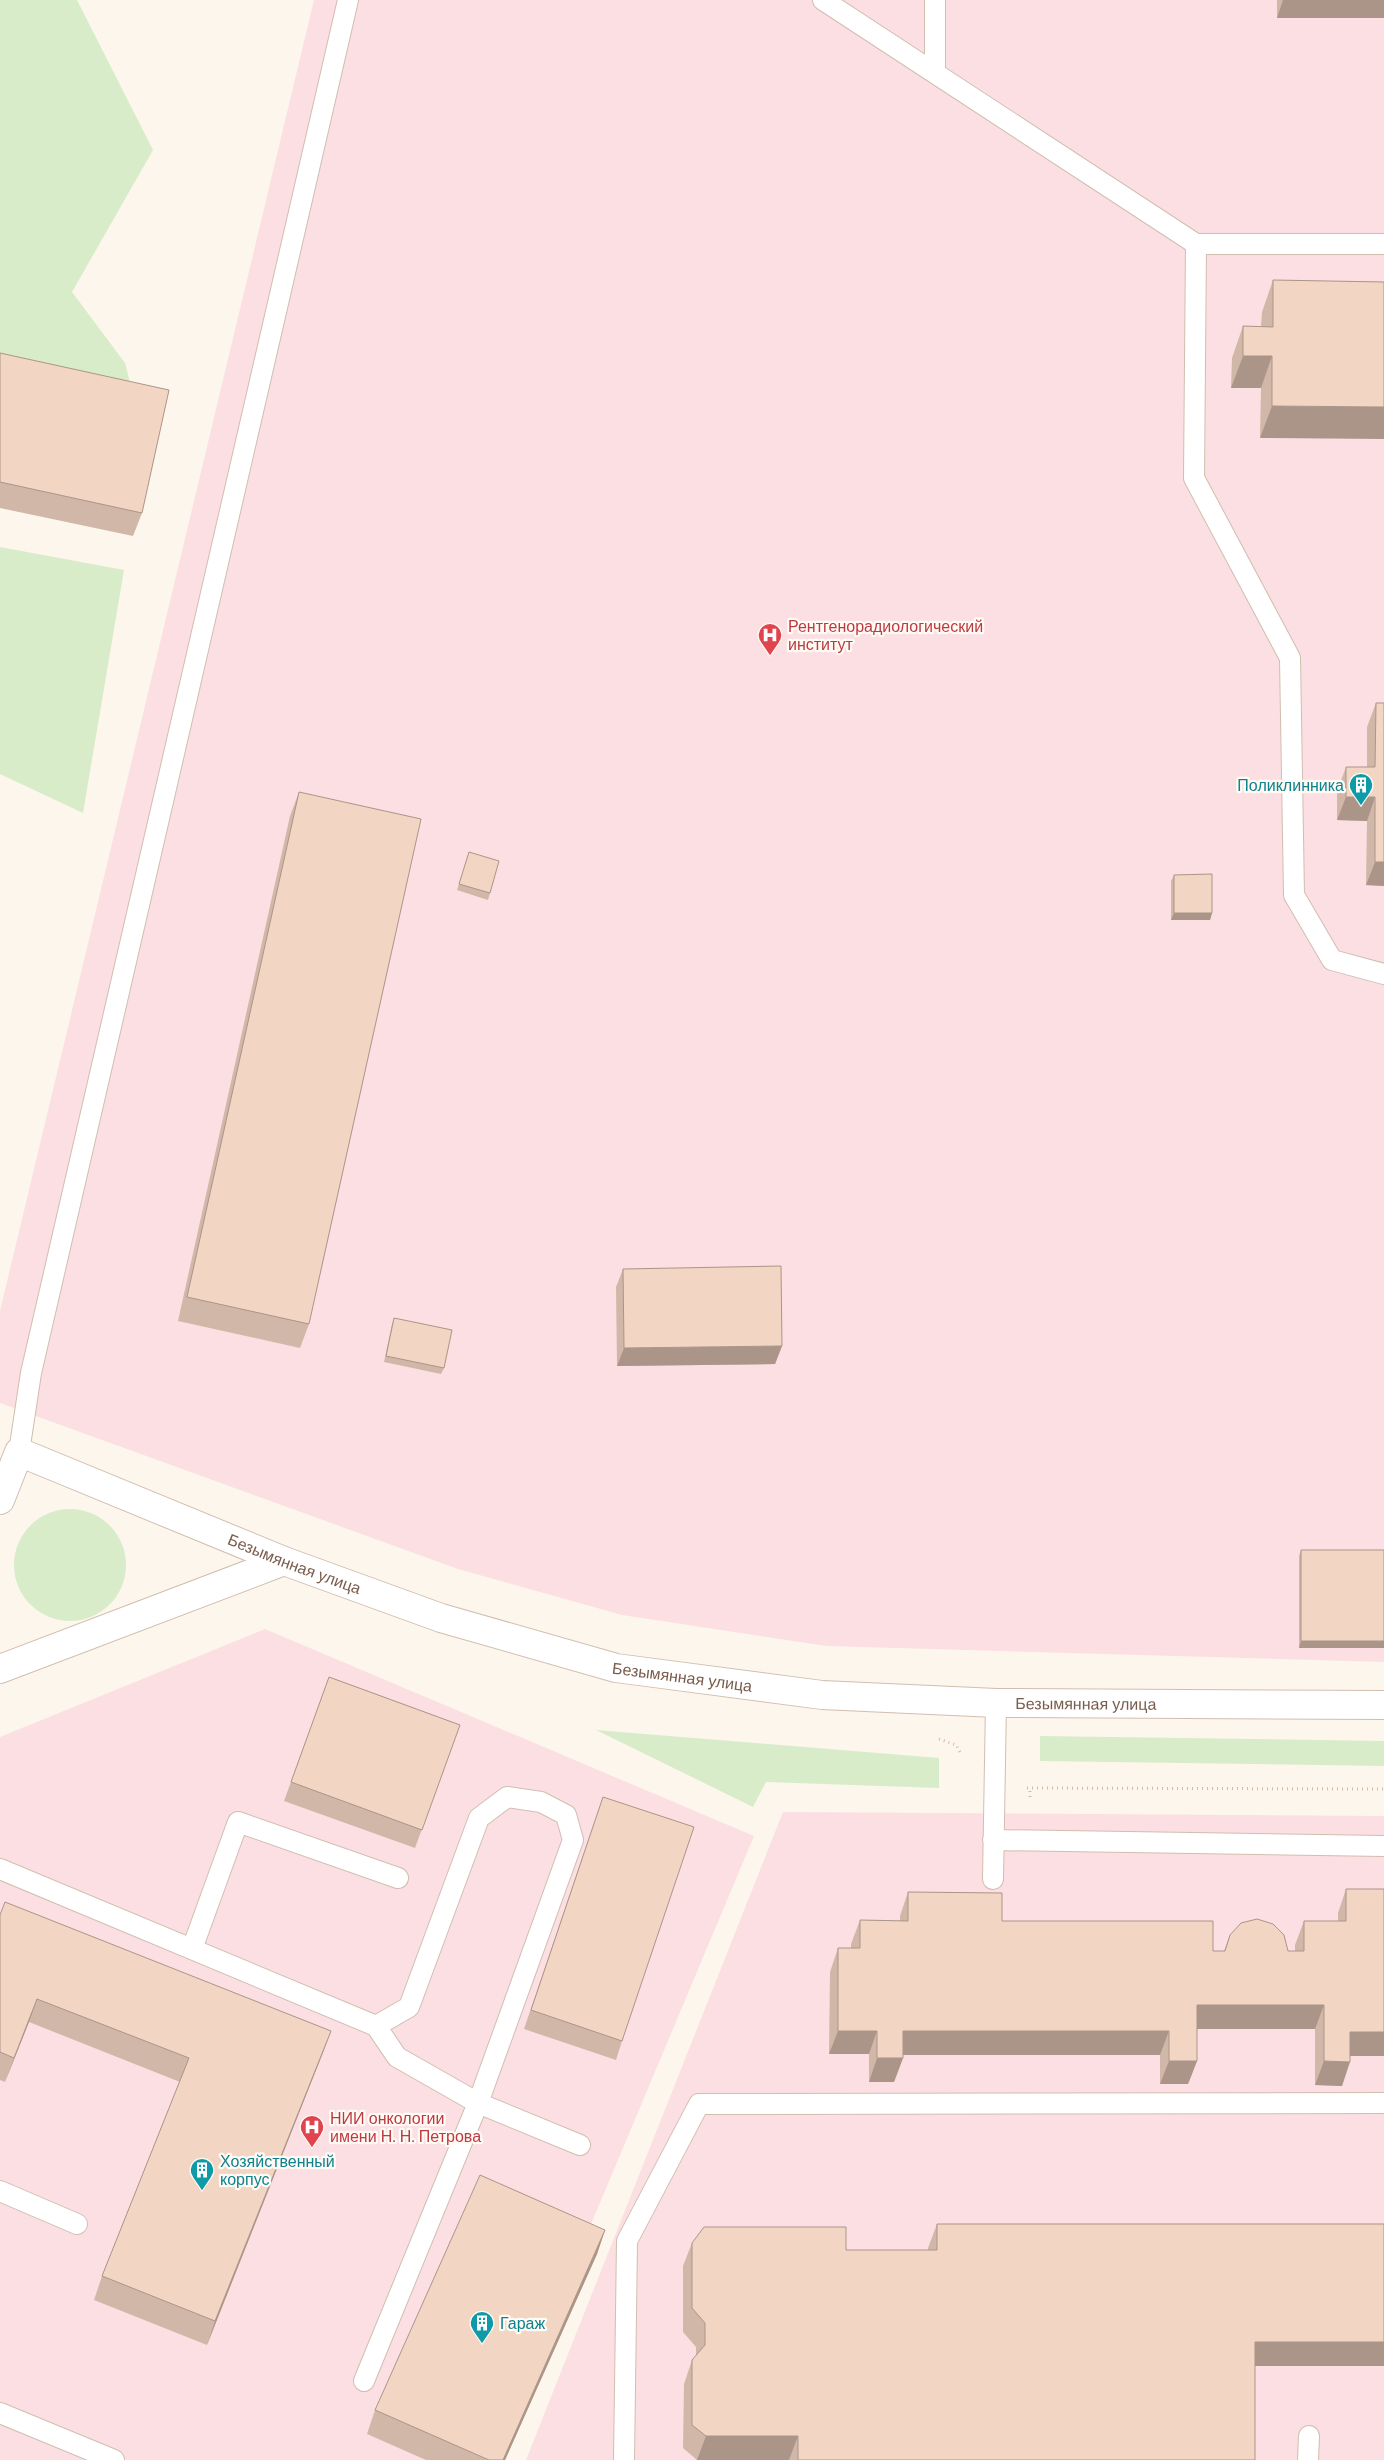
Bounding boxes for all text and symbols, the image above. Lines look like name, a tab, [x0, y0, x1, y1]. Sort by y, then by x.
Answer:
place label: Рентгенорадиологический институт	[788, 616, 983, 655]
hospital icon: Рентгенорадиологический институт	[757, 622, 783, 656]
building icon: Поликлинника	[1348, 772, 1374, 806]
place label: Поликлинника	[1237, 775, 1344, 796]
street label: Безымянная улица	[225, 1529, 364, 1599]
street label: Безымянная улица	[611, 1658, 754, 1697]
street label: Безымянная улица	[1015, 1693, 1157, 1715]
place label: НИИ онкологии имени Н. Н. Петрова	[330, 2108, 481, 2147]
hospital icon: НИИ онкологии имени Н. Н. Петрова	[299, 2114, 325, 2148]
place label: Хозяйственный корпус	[220, 2151, 335, 2190]
building icon: Хозяйственный корпус	[189, 2157, 215, 2191]
building icon: Гараж	[469, 2310, 495, 2344]
place label: Гараж	[500, 2313, 545, 2334]

